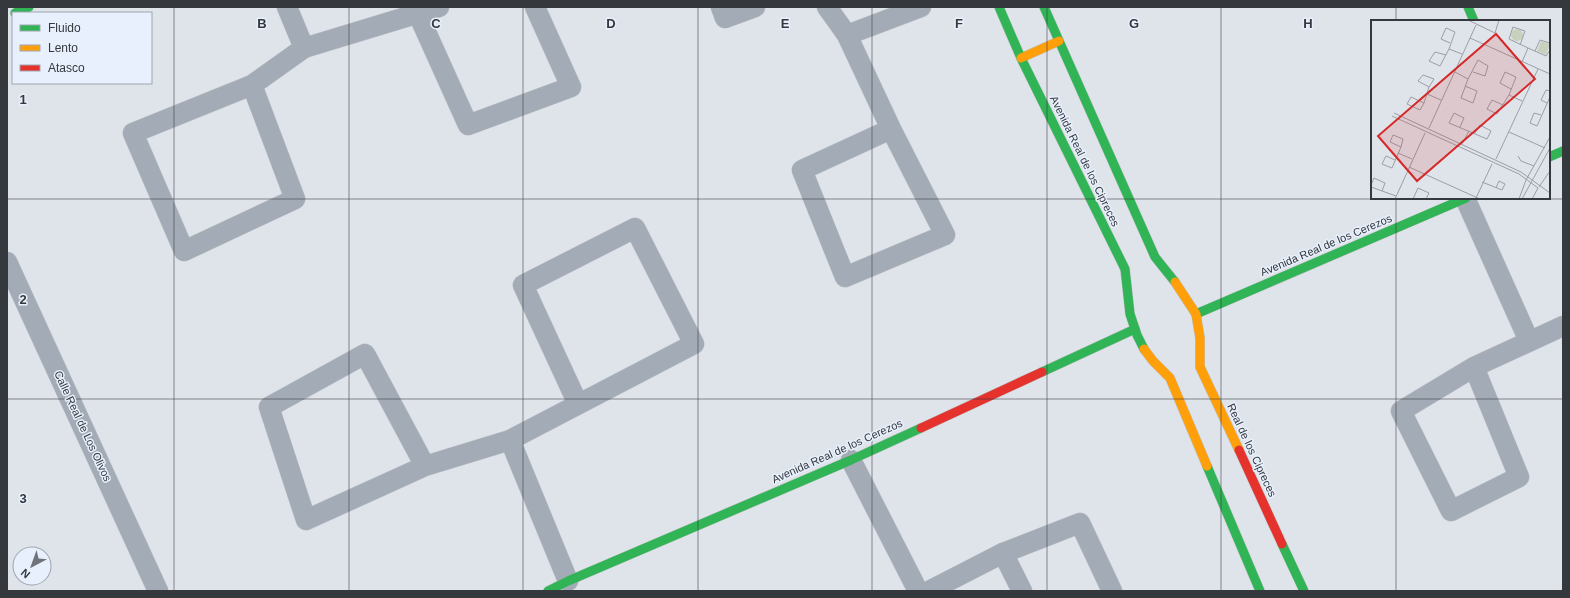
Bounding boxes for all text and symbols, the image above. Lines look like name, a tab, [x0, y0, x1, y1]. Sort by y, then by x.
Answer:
legend	[12, 12, 152, 84]
text: B	[257, 16, 267, 31]
text: C	[431, 16, 441, 31]
text: D	[606, 16, 616, 31]
text: E	[781, 16, 790, 31]
text: F	[955, 16, 963, 31]
text: G	[1129, 16, 1139, 31]
text: H	[1303, 16, 1313, 31]
inset map	[1371, 20, 1550, 199]
text: Fluido	[48, 21, 81, 35]
text: Lento	[48, 41, 78, 55]
text: Atasco	[48, 61, 85, 75]
text: 1	[19, 92, 27, 107]
street label: Avenida Real de los Cipreces	[1048, 94, 1122, 229]
street label: Avenida Real de los Cerezos	[1258, 212, 1394, 278]
text: 2	[19, 292, 27, 307]
street label: Calle Real de Los Olivos	[52, 369, 114, 484]
street label: Real de los Cipreces	[1225, 401, 1279, 499]
street label: Avenida Real de los Cerezos	[770, 417, 905, 485]
text: 3	[19, 491, 27, 506]
north arrow	[12, 546, 52, 586]
text: N	[18, 566, 32, 581]

